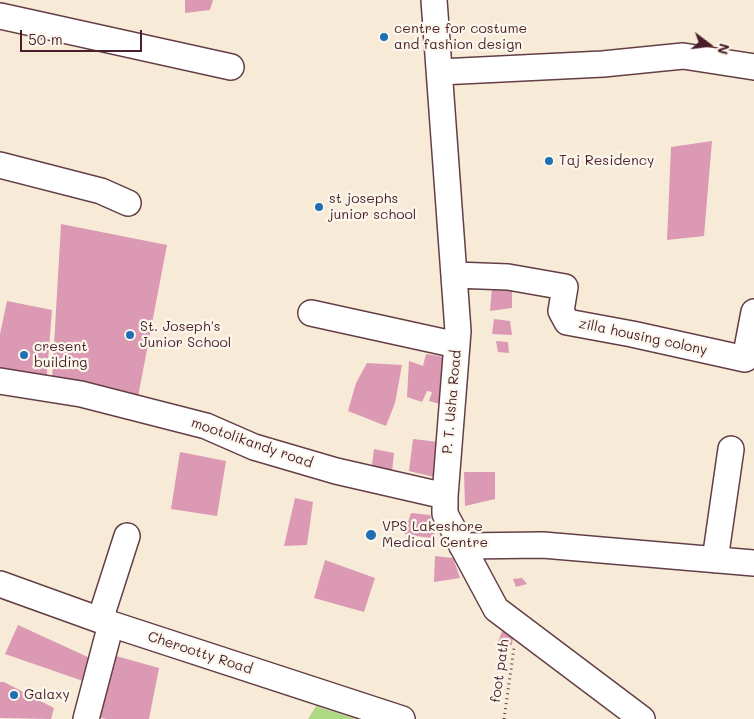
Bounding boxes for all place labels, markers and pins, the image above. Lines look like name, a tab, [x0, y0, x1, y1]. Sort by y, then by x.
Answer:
place label: centre for costume and fashion design	[394, 21, 527, 54]
marker: centre for costume and fashion design	[378, 31, 390, 43]
place label: Taj Residency	[559, 153, 654, 169]
marker: Taj Residency	[543, 155, 555, 167]
place label: st josephs junior school	[329, 191, 416, 223]
marker: st josephs junior school	[313, 201, 325, 213]
place label: St. Joseph's Junior School	[140, 319, 231, 352]
marker: St. Joseph's Junior School	[124, 329, 136, 341]
place label: cresent building	[34, 339, 87, 372]
marker: cresent building	[18, 349, 30, 361]
place label: VPS Lakeshore Medical Centre	[382, 519, 488, 552]
marker: VPS Lakeshore Medical Centre	[364, 528, 378, 542]
place label: Galaxy	[24, 687, 70, 703]
marker: Galaxy	[8, 689, 20, 701]

